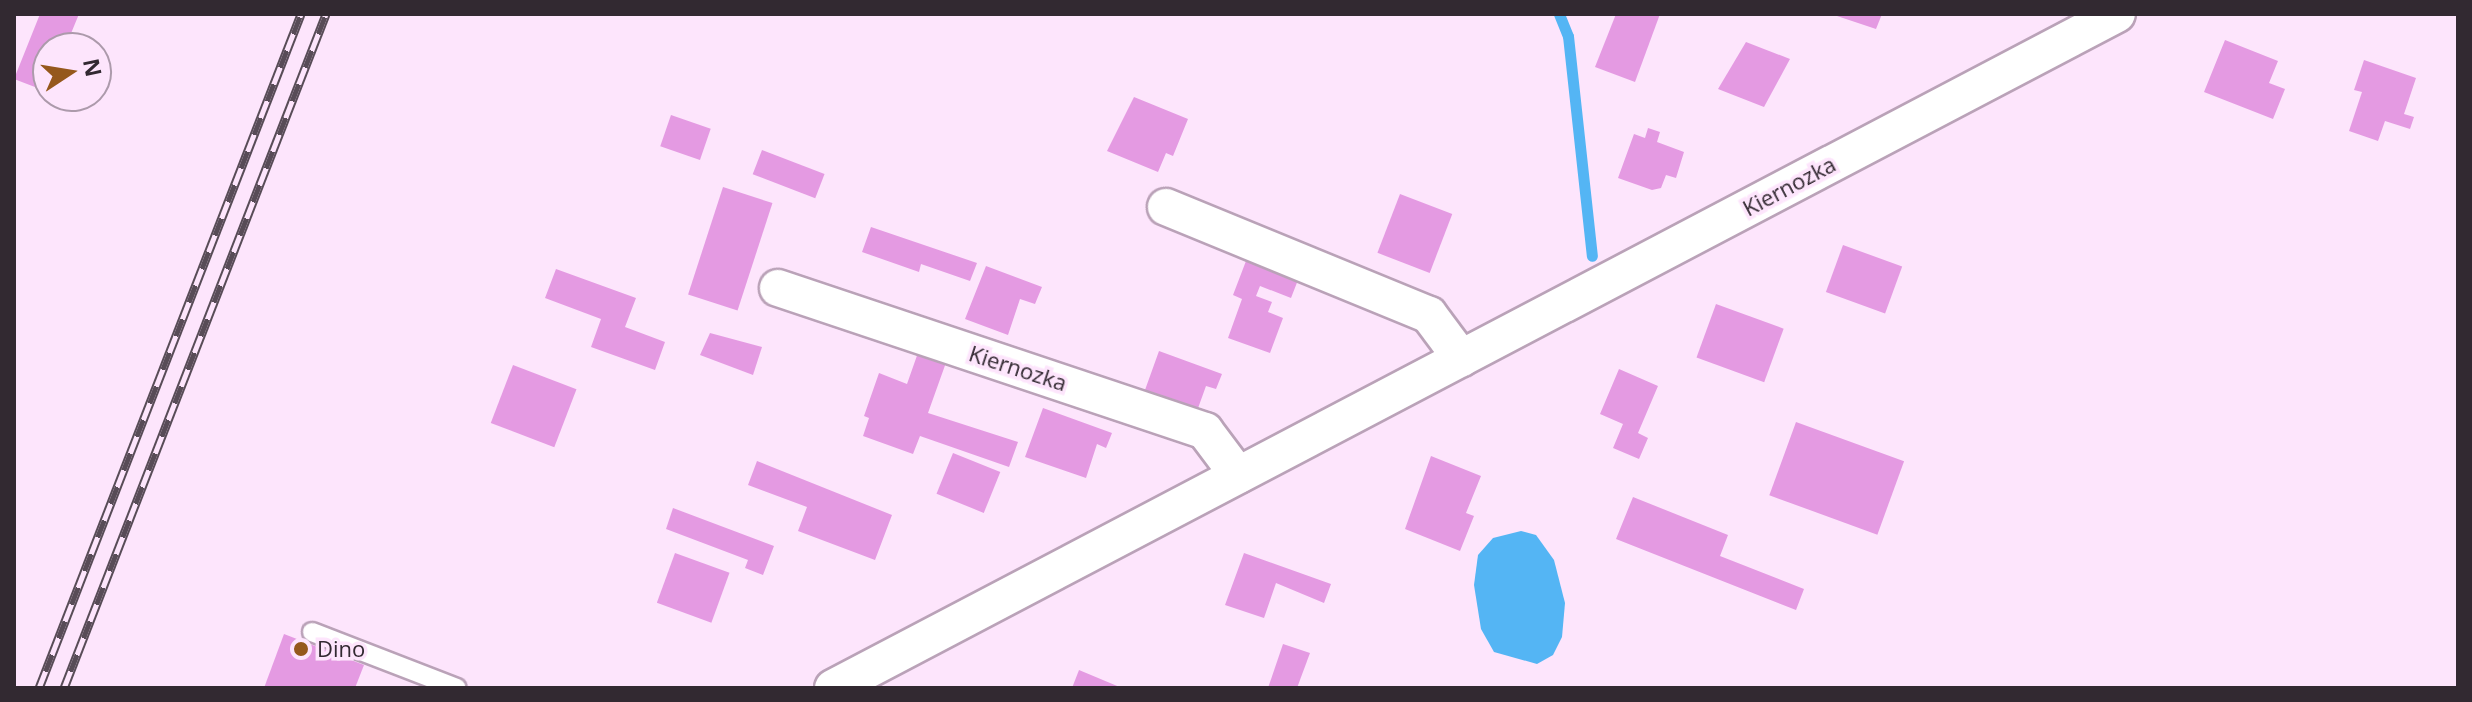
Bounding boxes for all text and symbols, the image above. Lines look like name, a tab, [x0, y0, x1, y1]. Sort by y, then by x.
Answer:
north arrow	[32, 32, 112, 112]
text: N	[77, 56, 110, 79]
street label: Kiernozka	[1738, 151, 1840, 221]
street label: Kiernozka	[966, 340, 1070, 396]
place label: Dino	[317, 636, 365, 662]
marker: Dino	[292, 640, 310, 658]

